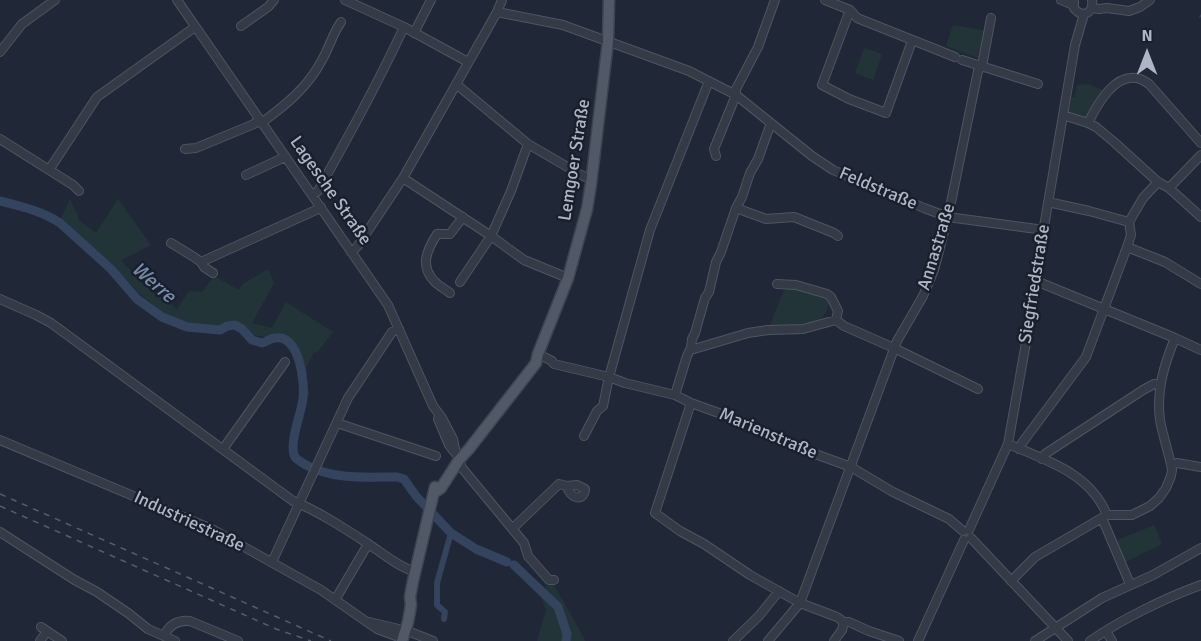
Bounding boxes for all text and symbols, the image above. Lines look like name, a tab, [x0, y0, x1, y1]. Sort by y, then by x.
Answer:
north arrow	[1117, 24, 1177, 84]
text: N	[1141, 26, 1153, 46]
street label: Lemgoer Straße	[555, 98, 595, 222]
street label: Lagesche Straße	[284, 132, 376, 250]
street label: Feldstraße	[836, 163, 920, 215]
street label: Annastraße	[914, 201, 960, 293]
street label: Siegfriedstraße	[1015, 223, 1055, 345]
water label: Werre	[126, 257, 180, 309]
street label: Marienstraße	[716, 404, 820, 464]
street label: Industriestraße	[130, 487, 248, 557]

